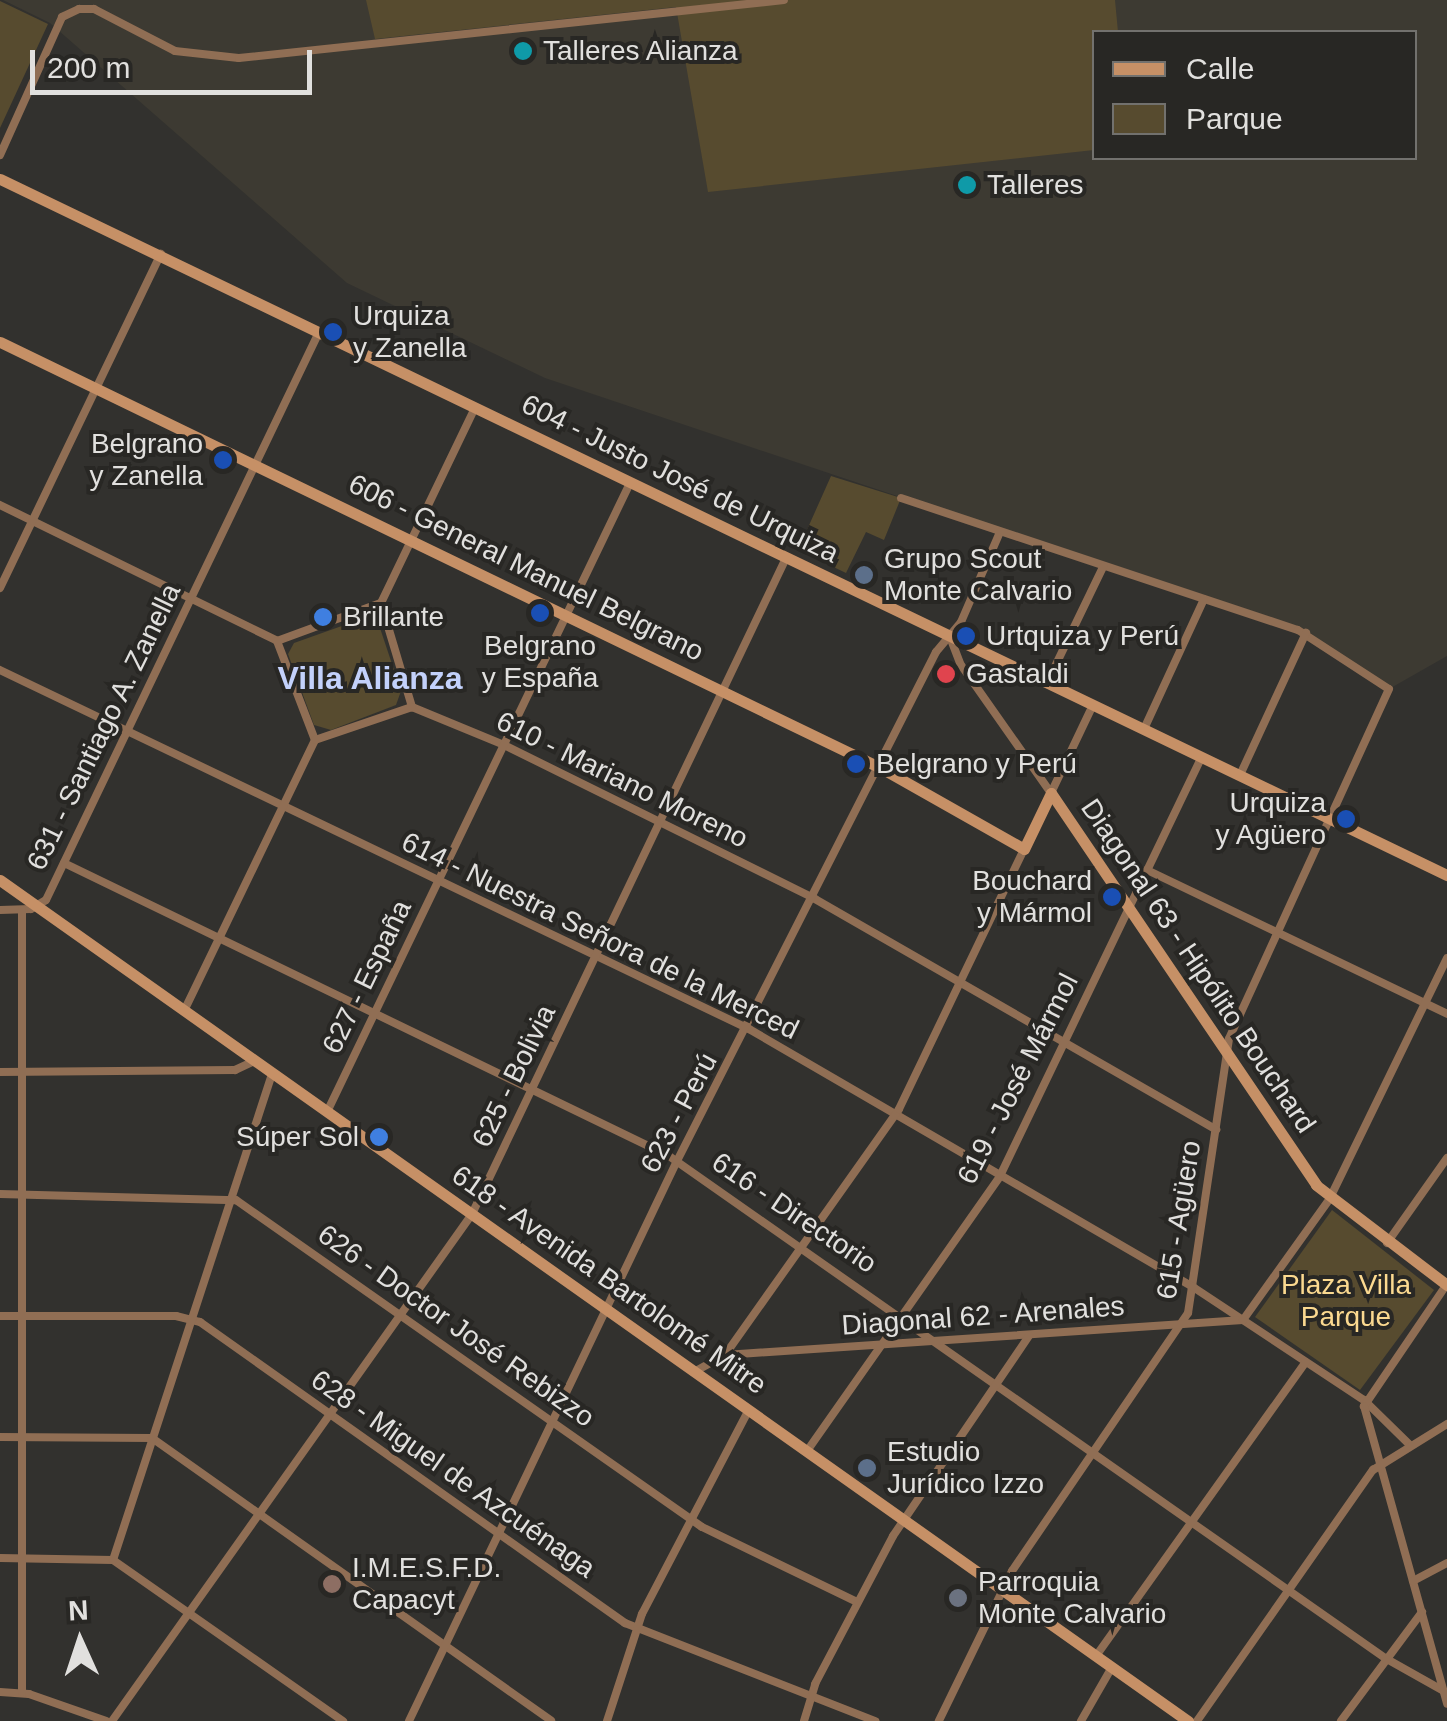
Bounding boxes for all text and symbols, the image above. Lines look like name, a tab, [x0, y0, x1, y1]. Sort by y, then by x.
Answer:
scale bar	[35, 30, 318, 92]
legend	[1092, 30, 1417, 160]
place label: Talleres Alianza	[543, 34, 739, 68]
marker: Talleres Alianza	[512, 40, 534, 62]
text: 200 m	[47, 51, 130, 84]
text: Calle	[1186, 52, 1254, 85]
text: Parque	[1186, 102, 1283, 135]
place label: Talleres	[987, 168, 1083, 202]
marker: Talleres	[956, 174, 978, 196]
place label: Urquiza y Zanella	[353, 299, 467, 365]
marker: Urquiza y Zanella	[322, 321, 344, 343]
street label: 604 - Justo José de Urquiza	[516, 387, 844, 571]
place label: Belgrano y Zanella	[89, 427, 203, 493]
marker: Belgrano y Zanella	[212, 449, 234, 471]
street label: 606 - General Manuel Belgrano	[343, 467, 709, 669]
place label: Grupo Scout Monte Calvario	[884, 542, 1072, 608]
marker: Grupo Scout Monte Calvario	[853, 564, 875, 586]
street label: 631 - Santiago A. Zanella	[20, 578, 188, 876]
place label: Brillante	[343, 600, 444, 634]
marker: Belgrano y España	[529, 602, 551, 624]
marker: Brillante	[312, 606, 334, 628]
place label: Urtquiza y Perú	[986, 619, 1179, 653]
marker: Urtquiza y Perú	[955, 625, 977, 647]
place label: Belgrano y España	[482, 629, 598, 695]
place label: Gastaldi	[966, 657, 1069, 691]
district label: Villa Alianza	[277, 659, 463, 697]
marker: Gastaldi	[935, 663, 957, 685]
street label: 610 - Mariano Moreno	[491, 705, 753, 855]
place label: Belgrano y Perú	[876, 747, 1077, 781]
marker: Belgrano y Perú	[845, 753, 867, 775]
place label: Urquiza y Agüero	[1214, 786, 1326, 852]
street label: Diagonal 63 - Hipólito Bouchard	[1074, 793, 1322, 1139]
marker: Urquiza y Agüero	[1335, 808, 1357, 830]
street label: 614 - Nuestra Señora de la Merced	[396, 825, 804, 1047]
place label: Bouchard y Mármol	[972, 864, 1092, 930]
marker: Bouchard y Mármol	[1101, 886, 1123, 908]
street label: 627 - España	[315, 895, 419, 1059]
street label: 619 - José Mármol	[950, 968, 1086, 1190]
street label: 625 - Bolivia	[465, 999, 563, 1153]
street label: 623 - Perú	[633, 1047, 725, 1179]
place label: Súper Sol	[236, 1120, 359, 1154]
marker: Súper Sol	[368, 1126, 390, 1148]
street label: 615 - Agüero	[1150, 1137, 1208, 1303]
street label: 616 - Directorio	[705, 1146, 883, 1280]
street label: 618 - Avenida Bartolomé Mitre	[445, 1158, 773, 1402]
street label: 626 - Doctor José Rebizzo	[311, 1218, 601, 1434]
park label: Plaza Villa Parque	[1281, 1268, 1411, 1334]
street label: Diagonal 62 - Arenales	[840, 1289, 1126, 1343]
street label: 628 - Miguel de Azcuénaga	[304, 1362, 602, 1586]
place label: Estudio Jurídico Izzo	[887, 1435, 1044, 1501]
marker: Estudio Jurídico Izzo	[856, 1457, 878, 1479]
place label: I.M.E.S.F.D. Capacyt	[352, 1551, 501, 1617]
place label: Parroquia Monte Calvario	[978, 1565, 1166, 1631]
marker: I.M.E.S.F.D. Capacyt	[321, 1573, 343, 1595]
marker: Parroquia Monte Calvario	[947, 1587, 969, 1609]
north arrow	[30, 1591, 130, 1691]
text: N	[67, 1595, 89, 1627]

